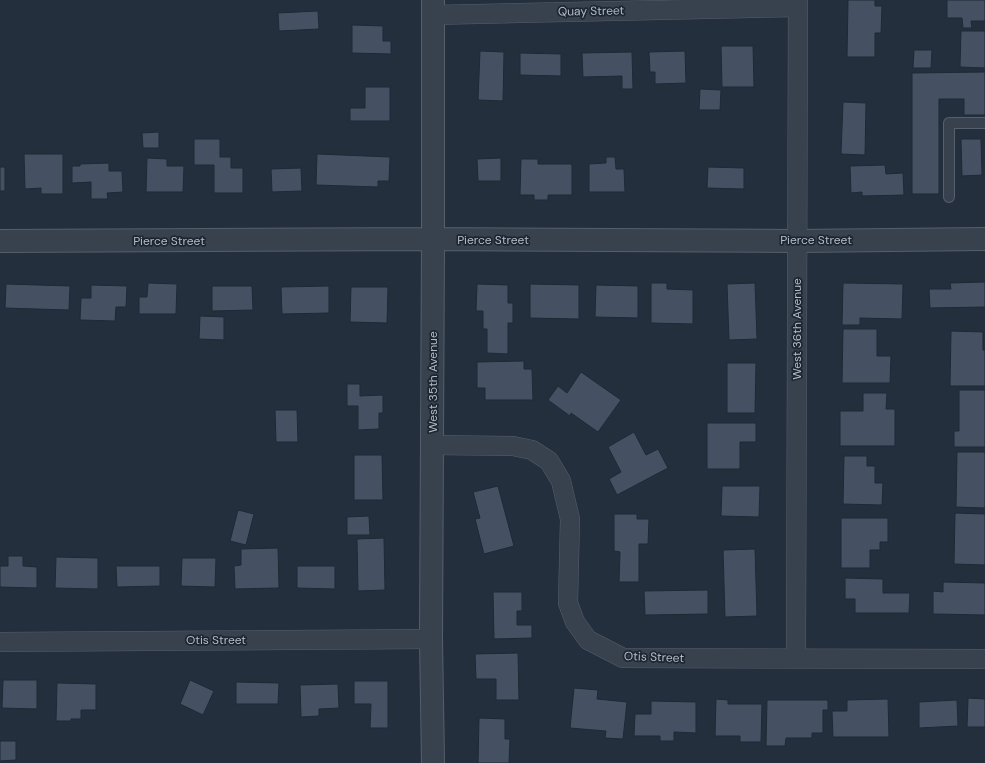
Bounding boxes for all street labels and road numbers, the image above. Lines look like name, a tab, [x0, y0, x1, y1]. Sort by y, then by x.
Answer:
street label: Quay Street	[558, 2, 625, 20]
street label: Pierce Street	[457, 232, 529, 248]
street label: Pierce Street	[780, 232, 852, 248]
street label: Pierce Street	[133, 233, 205, 249]
street label: West 36th Avenue	[789, 278, 805, 380]
street label: West 35th Avenue	[425, 331, 441, 433]
street label: Otis Street	[186, 632, 246, 648]
street label: Otis Street	[624, 648, 685, 666]

